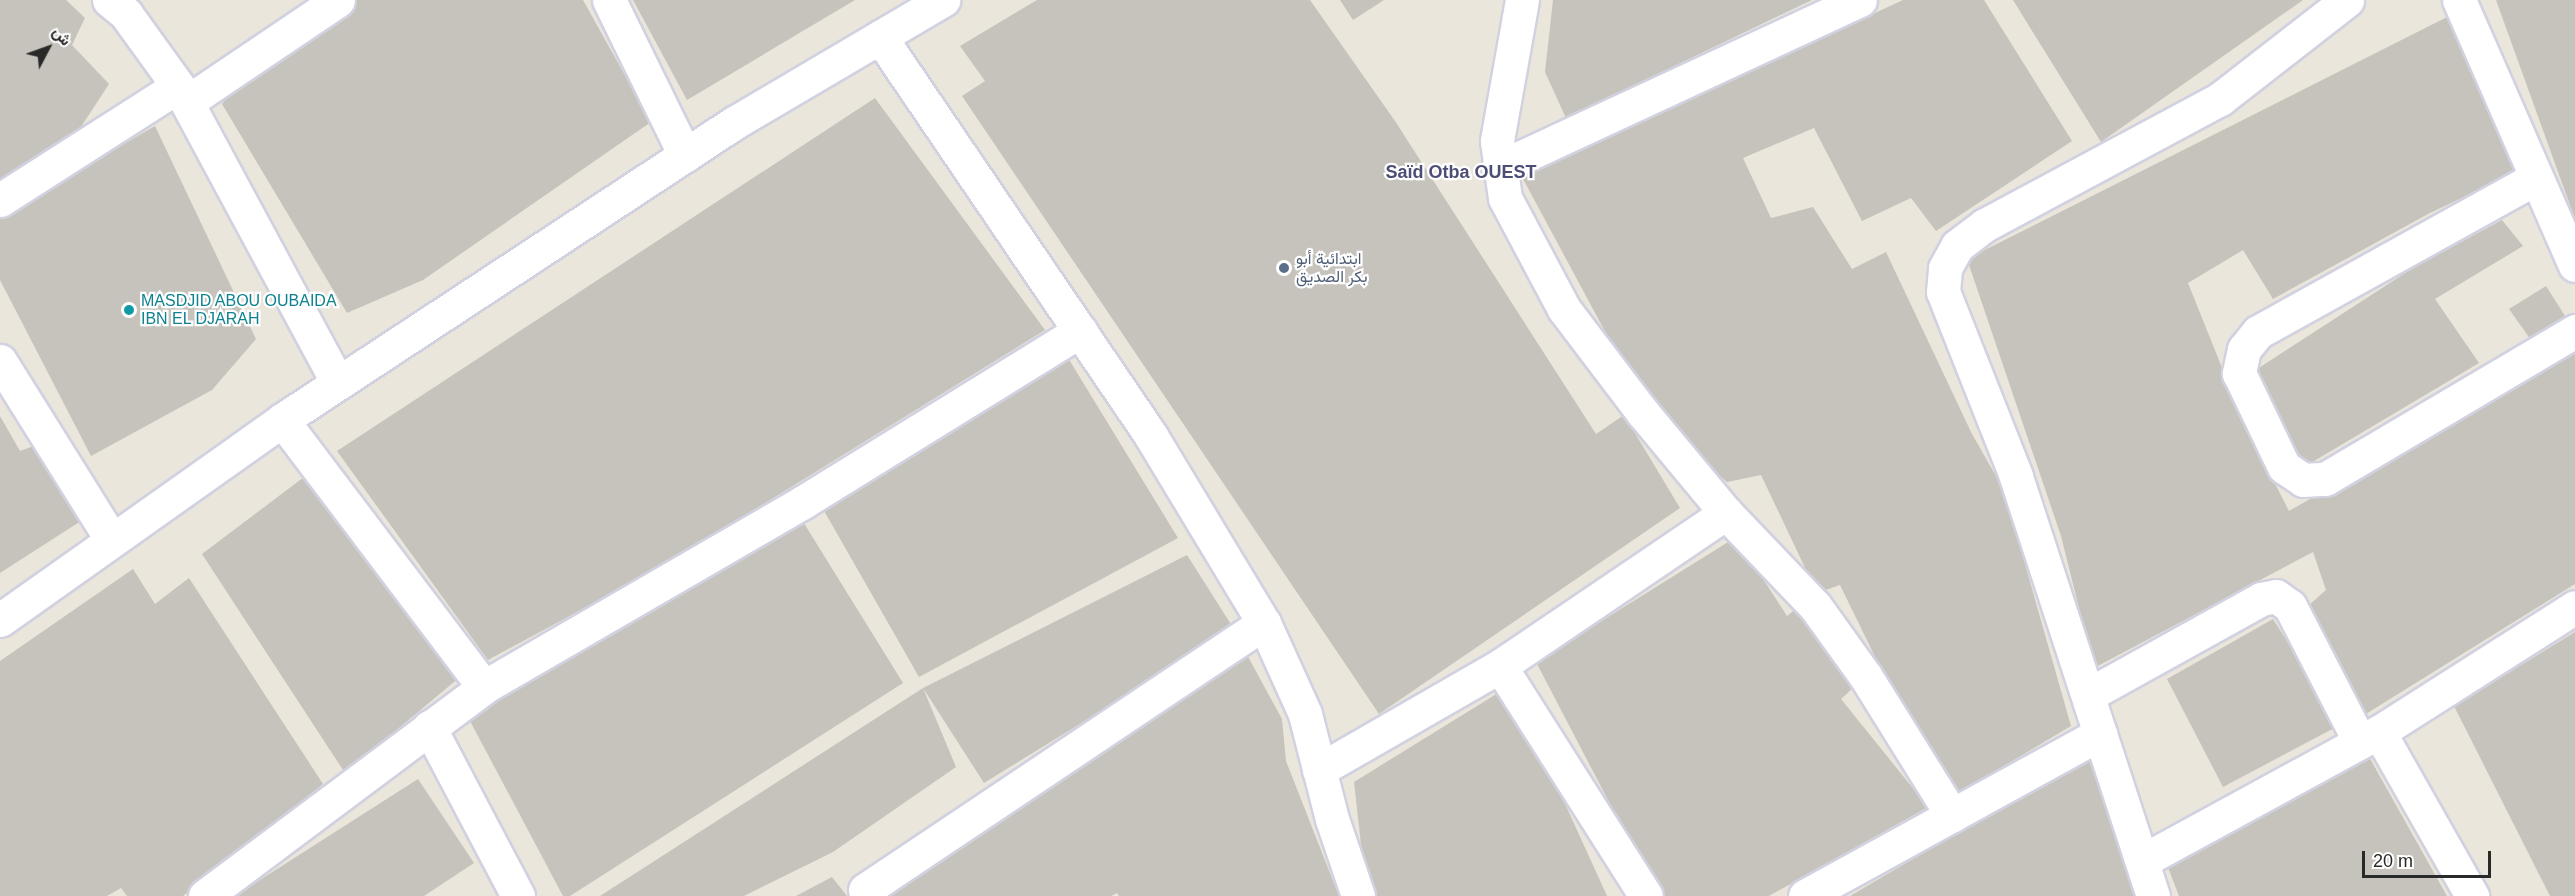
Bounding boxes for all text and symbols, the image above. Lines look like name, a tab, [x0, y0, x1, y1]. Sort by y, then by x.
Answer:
north arrow	[18, 18, 78, 78]
text: ش	[49, 23, 75, 49]
district label: Saïd Otba OUEST	[1385, 161, 1537, 183]
place label: ابتدائية أبو بكر الصديق	[1296, 249, 1367, 287]
marker: ابتدائية أبو بكر الصديق	[1277, 261, 1291, 275]
place label: MASDJID ABOU OUBAIDA IBN EL DJARAH	[141, 291, 337, 329]
marker: MASDJID ABOU OUBAIDA IBN EL DJARAH	[122, 303, 136, 317]
scale bar	[2365, 839, 2494, 877]
text: 20 m	[2373, 851, 2413, 871]

